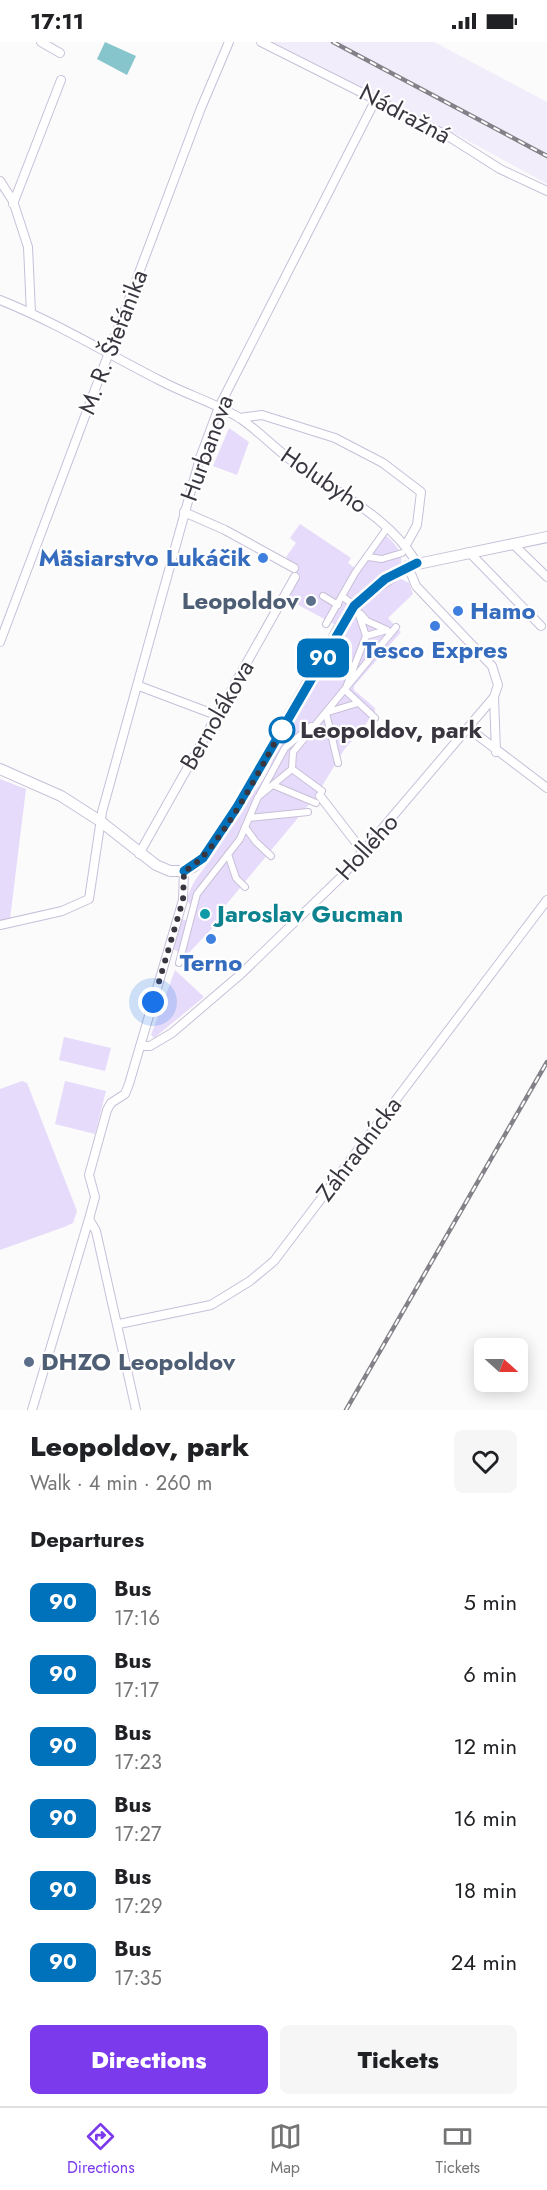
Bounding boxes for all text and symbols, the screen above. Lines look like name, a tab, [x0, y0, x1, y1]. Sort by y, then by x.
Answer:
text: 17:11	[30, 5, 84, 37]
street label: Nádražná	[353, 75, 457, 152]
street label: M. R. Štefánika	[69, 264, 156, 419]
street label: Hurbanova	[171, 390, 242, 506]
street label: Holubyho	[274, 438, 375, 521]
place label: Mäsiarstvo Lukáčik	[39, 540, 251, 575]
marker: Mäsiarstvo Lukáčik	[256, 551, 270, 565]
place label: Leopoldov	[182, 583, 299, 618]
place label: Hamo	[470, 593, 536, 628]
marker: Leopoldov	[304, 594, 318, 608]
marker: Hamo	[451, 604, 465, 618]
marker: Tesco Expres	[428, 619, 442, 633]
place label: Tesco Expres	[362, 632, 508, 667]
line badge: 90	[296, 638, 350, 678]
text: 90	[309, 643, 337, 673]
street label: Bernolákova	[171, 653, 262, 776]
place label: Leopoldov, park	[300, 712, 482, 747]
marker: Leopoldov, park	[269, 717, 295, 743]
street label: Hollého	[327, 805, 406, 888]
place label: Jaroslav Gucman	[213, 896, 403, 931]
marker: Jaroslav Gucman	[198, 907, 212, 921]
marker: Terno	[204, 932, 218, 946]
place label: Terno	[180, 945, 242, 980]
your location	[138, 987, 168, 1017]
street label: Záhradnícka	[308, 1089, 410, 1208]
north arrow	[474, 1338, 528, 1392]
map controls	[474, 1338, 528, 1392]
place label: DHZO Leopoldov	[41, 1344, 236, 1379]
marker: DHZO Leopoldov	[22, 1355, 36, 1369]
text: Leopoldov, park	[30, 1426, 249, 1467]
button: heart	[454, 1430, 517, 1493]
text: Walk · 4 min · 260 m	[30, 1469, 212, 1498]
text: Departures	[30, 1523, 144, 1555]
text: Bus	[114, 1572, 151, 1604]
text: 5 min	[464, 1586, 517, 1618]
text: 90	[49, 1587, 77, 1617]
text: 17:16	[114, 1604, 160, 1633]
text: Bus	[114, 1644, 151, 1676]
text: 6 min	[463, 1658, 517, 1690]
text: 90	[49, 1659, 77, 1689]
text: 17:17	[114, 1676, 159, 1705]
text: Bus	[114, 1716, 151, 1748]
text: 12 min	[454, 1730, 517, 1762]
text: 90	[49, 1731, 77, 1761]
text: 17:23	[114, 1748, 162, 1777]
text: Bus	[114, 1788, 151, 1820]
text: 16 min	[453, 1802, 517, 1834]
text: 90	[49, 1803, 77, 1833]
text: 17:27	[114, 1820, 161, 1849]
text: Bus	[114, 1860, 151, 1892]
text: 18 min	[454, 1874, 517, 1906]
text: 90	[49, 1875, 77, 1905]
text: 17:29	[114, 1892, 162, 1921]
text: Bus	[114, 1932, 151, 1964]
text: 24 min	[451, 1946, 517, 1978]
text: 90	[49, 1947, 77, 1977]
text: 17:35	[114, 1964, 162, 1993]
button: Directions	[30, 2025, 268, 2094]
button: Tickets	[280, 2025, 517, 2094]
tab: Directions	[67, 2120, 135, 2179]
tab: Map	[269, 2120, 302, 2179]
tab: Tickets	[435, 2120, 480, 2179]

